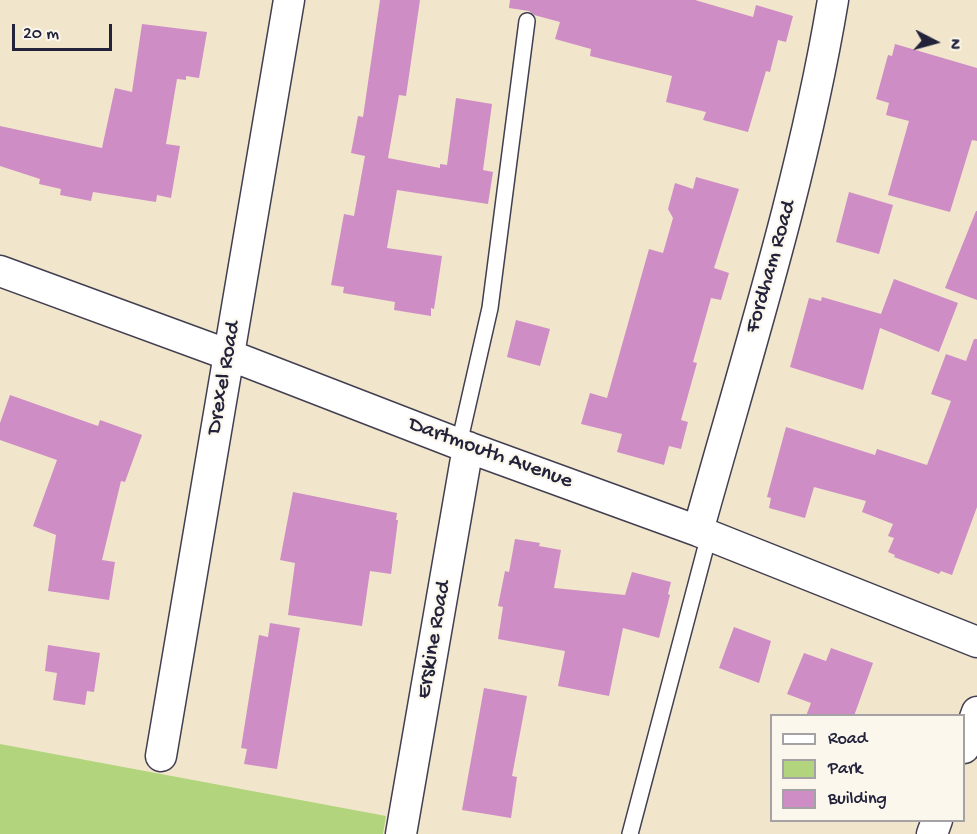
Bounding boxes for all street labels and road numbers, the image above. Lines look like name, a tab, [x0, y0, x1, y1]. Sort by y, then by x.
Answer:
street label: Fordham Road	[741, 198, 803, 336]
street label: Drexel Road	[202, 319, 248, 437]
street label: Dartmouth Avenue	[404, 412, 576, 496]
street label: Erskine Road	[412, 579, 458, 701]

